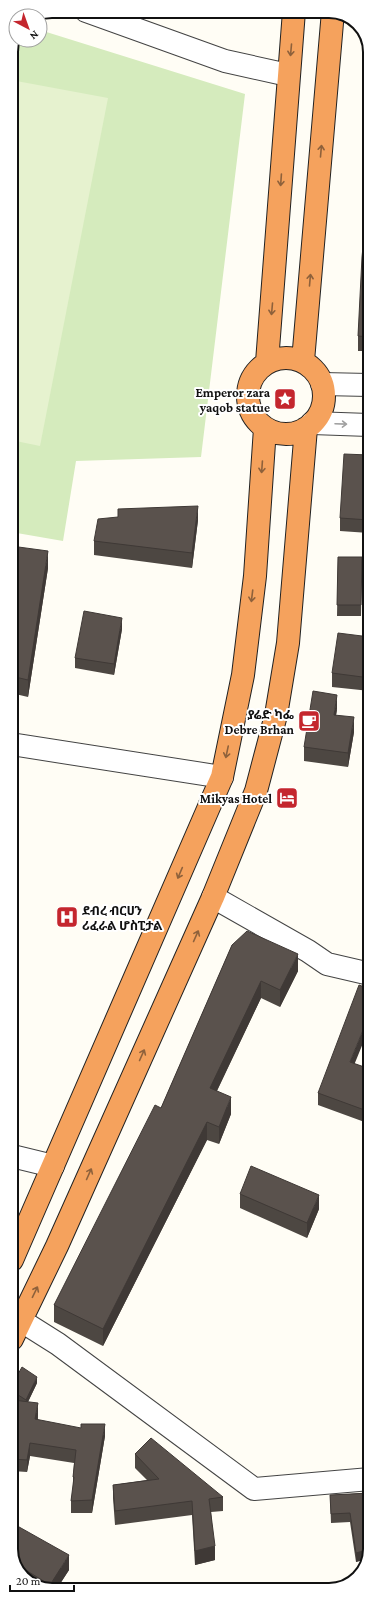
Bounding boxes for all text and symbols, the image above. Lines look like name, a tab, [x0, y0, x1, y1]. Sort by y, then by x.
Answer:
north arrow	[8, 8, 48, 48]
text: N	[27, 29, 41, 43]
one-way arrow	[287, 43, 294, 56]
one-way arrow	[317, 145, 324, 158]
one-way arrow	[277, 173, 284, 186]
one-way arrow	[306, 274, 313, 287]
one-way arrow	[268, 302, 275, 315]
place label: Emperor zara yaqob statue	[195, 385, 271, 415]
place icon: Emperor zara yaqob statue	[272, 386, 298, 412]
one-way arrow	[334, 421, 347, 428]
one-way arrow	[259, 460, 266, 473]
one-way arrow	[248, 589, 256, 602]
place label: ያሬድ ካፌ Debre Brhan	[225, 707, 295, 737]
cafe icon: ያሬድ ካፌ Debre Brhan	[296, 708, 322, 734]
one-way arrow	[222, 745, 230, 758]
hotel icon: Mikyas Hotel	[274, 785, 300, 811]
place label: Mikyas Hotel	[200, 791, 272, 806]
one-way arrow	[176, 866, 183, 878]
place label: ደብረ ብርሀን ሪፈራል ሆስፒታል	[82, 903, 163, 933]
hospital icon: ደብረ ብርሀን ሪፈራል ሆስፒታል	[54, 904, 80, 930]
one-way arrow	[192, 931, 200, 943]
one-way arrow	[139, 1049, 147, 1061]
one-way arrow	[86, 1168, 94, 1180]
one-way arrow	[32, 1286, 39, 1298]
scale bar	[10, 1567, 74, 1593]
text: 20 m	[16, 1574, 41, 1588]

